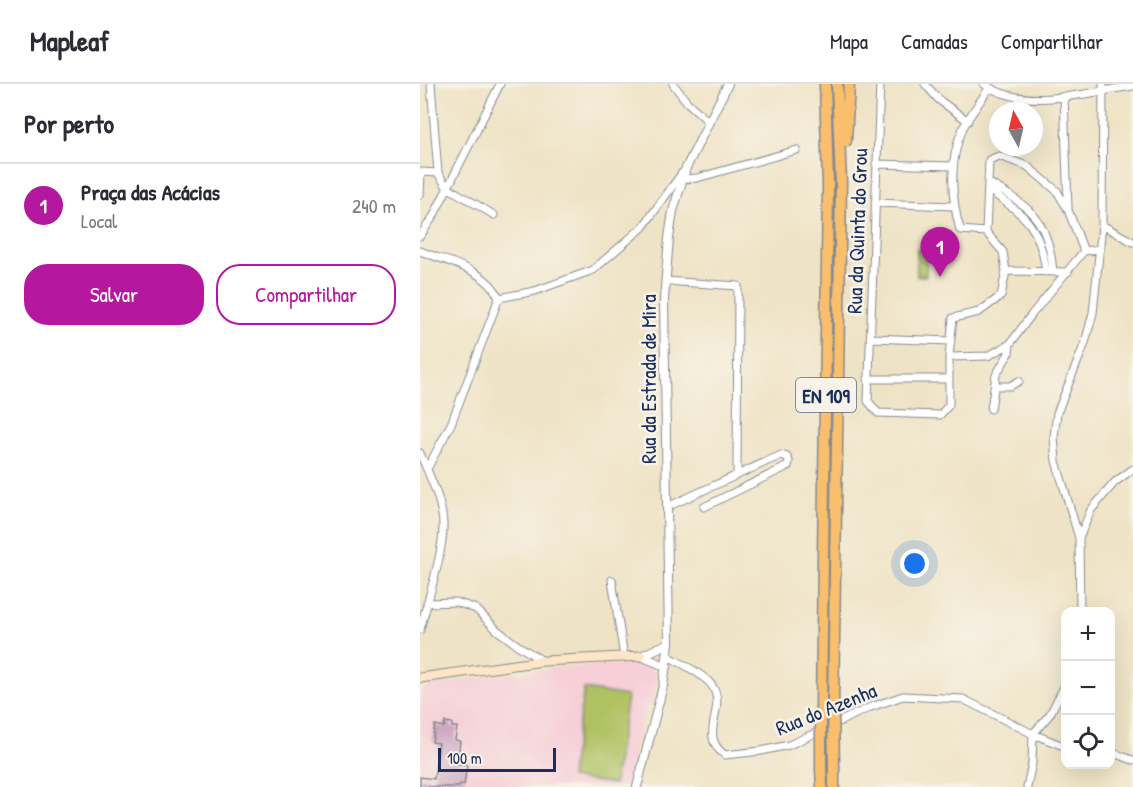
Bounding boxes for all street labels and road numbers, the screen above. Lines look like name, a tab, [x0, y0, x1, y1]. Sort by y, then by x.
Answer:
street label: Rua da Quinta do Grou	[840, 147, 874, 314]
street label: Rua da Estrada de Mira	[634, 294, 663, 464]
road number: EN 109	[796, 378, 856, 412]
street label: Rua do Azenha	[771, 676, 881, 742]

